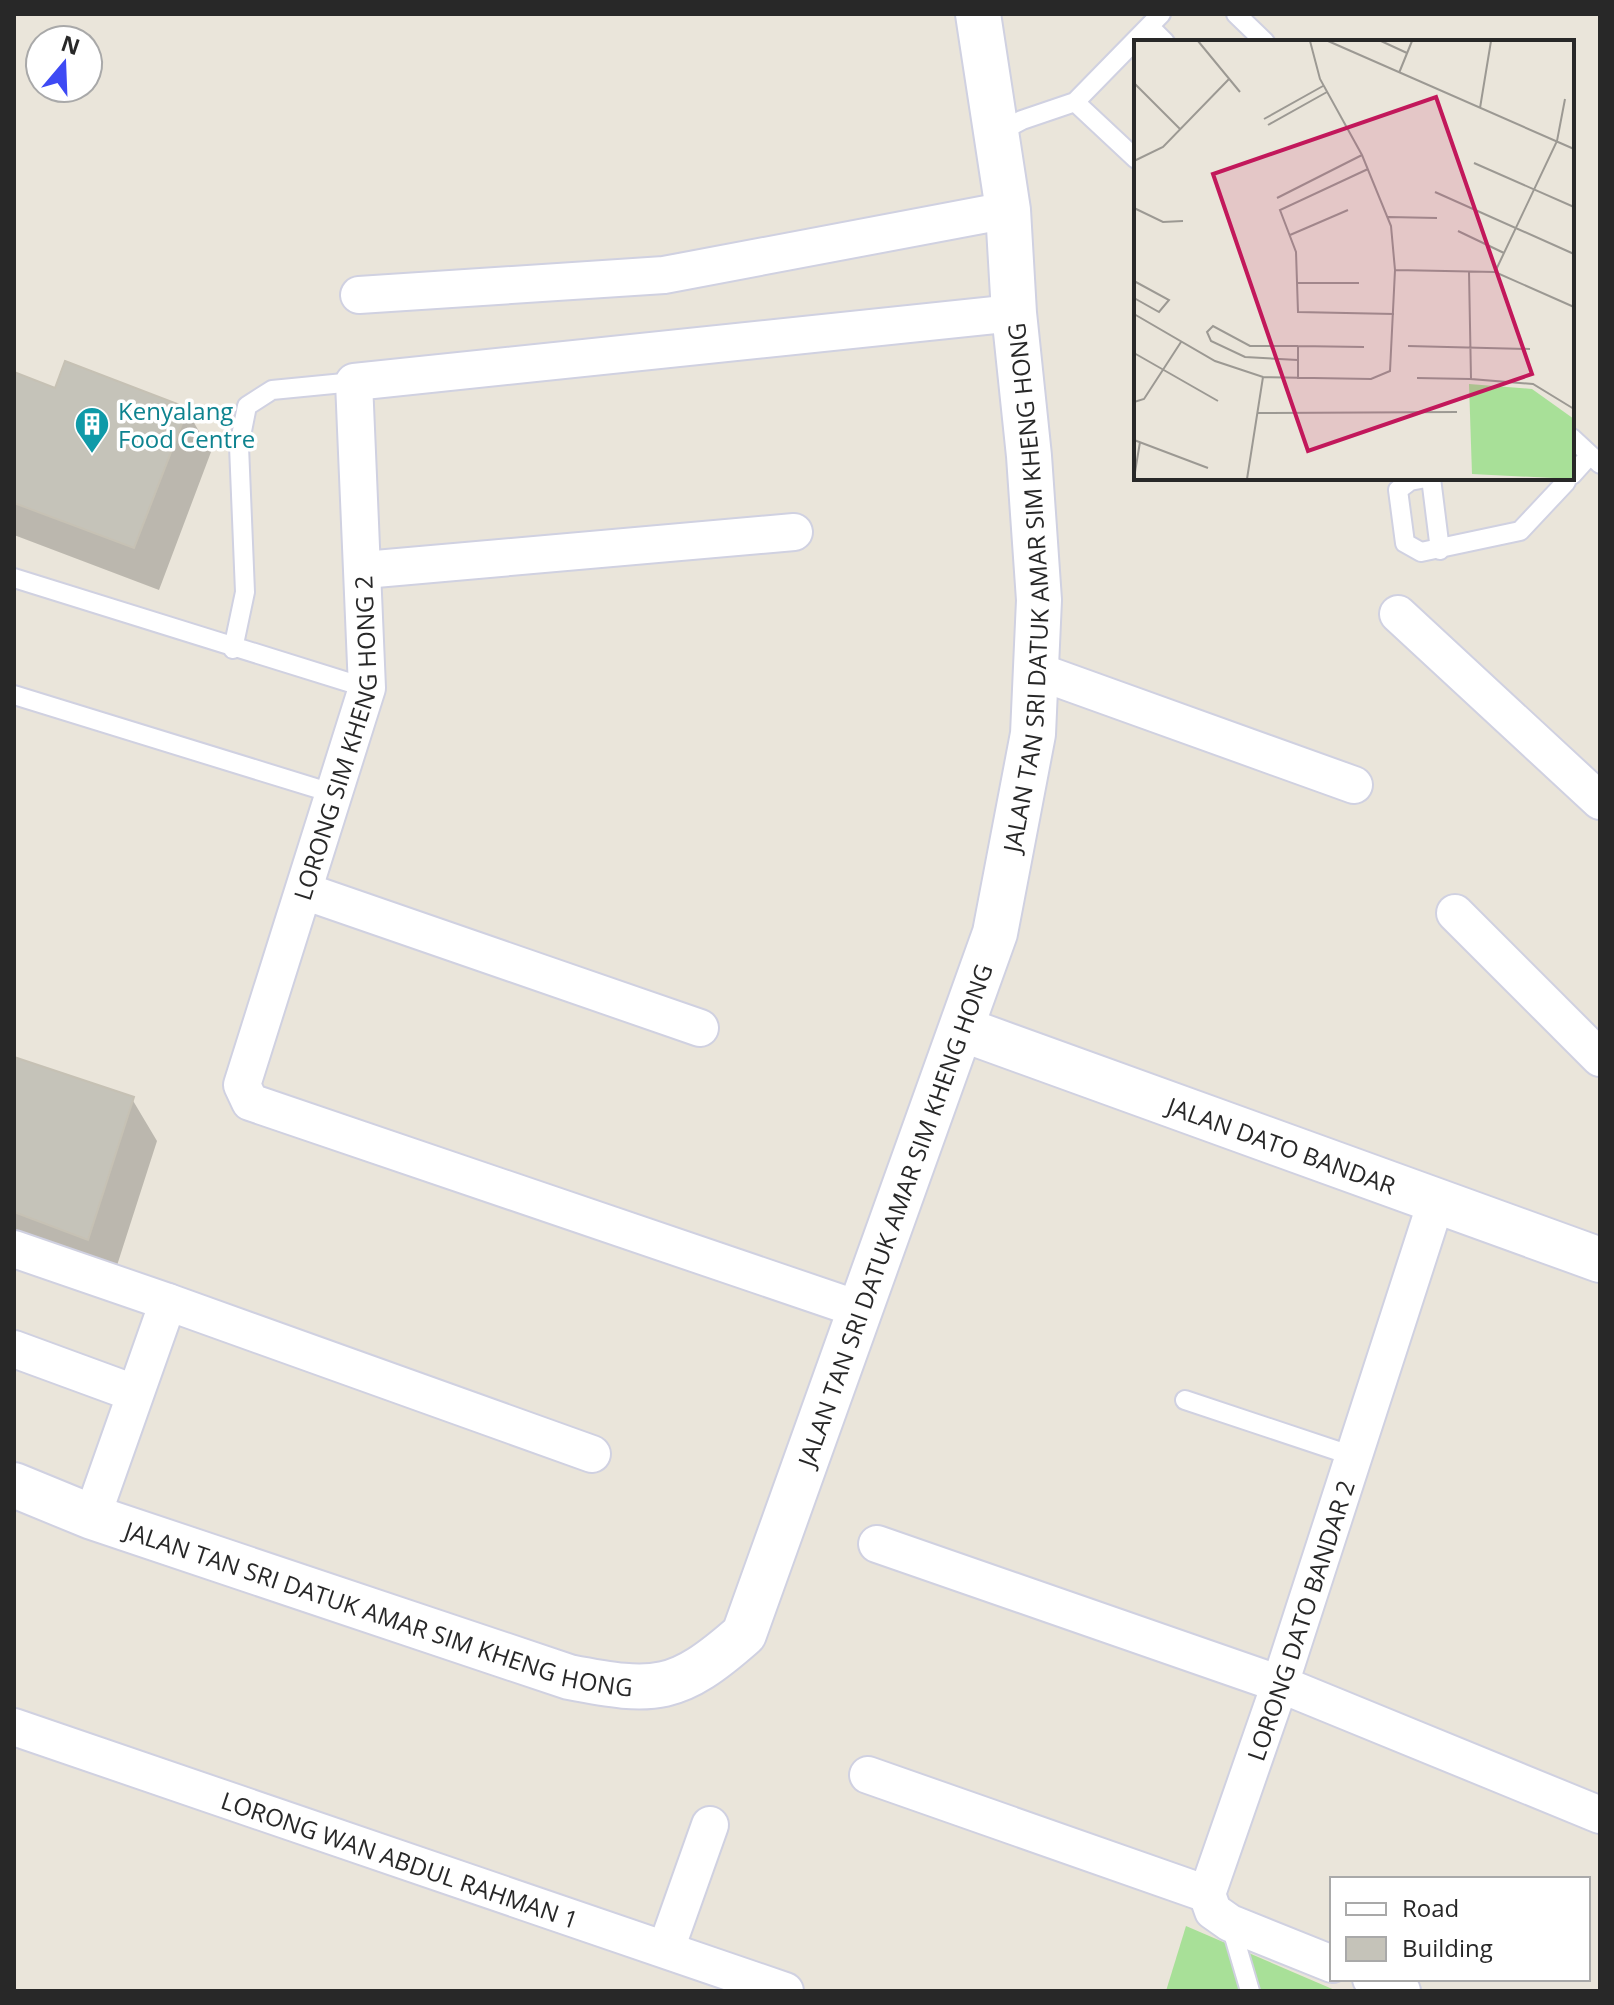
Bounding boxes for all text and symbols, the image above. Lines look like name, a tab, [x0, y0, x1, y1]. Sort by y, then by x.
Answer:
north arrow	[24, 24, 104, 104]
text: N	[57, 27, 84, 61]
inset map	[1134, 40, 1574, 480]
street label: JALAN TAN SRI DATUK AMAR SIM KHENG HONG	[994, 321, 1056, 857]
place label: Kenyalang Food Centre	[118, 394, 255, 455]
building icon: Kenyalang Food Centre	[73, 405, 111, 455]
street label: LORONG SIM KHENG HONG 2	[285, 575, 384, 904]
street label: JALAN TAN SRI DATUK AMAR SIM KHENG HONG	[788, 959, 999, 1472]
street label: JALAN DATO BANDAR	[1161, 1088, 1401, 1201]
street label: LORONG DATO BANDAR 2	[1238, 1476, 1361, 1765]
street label: JALAN TAN SRI DATUK AMAR SIM KHENG HONG	[119, 1512, 634, 1703]
street label: LORONG WAN ABDUL RAHMAN 1	[217, 1783, 583, 1936]
legend	[1330, 1877, 1590, 1981]
text: Road	[1402, 1891, 1459, 1924]
text: Building	[1402, 1931, 1493, 1964]

